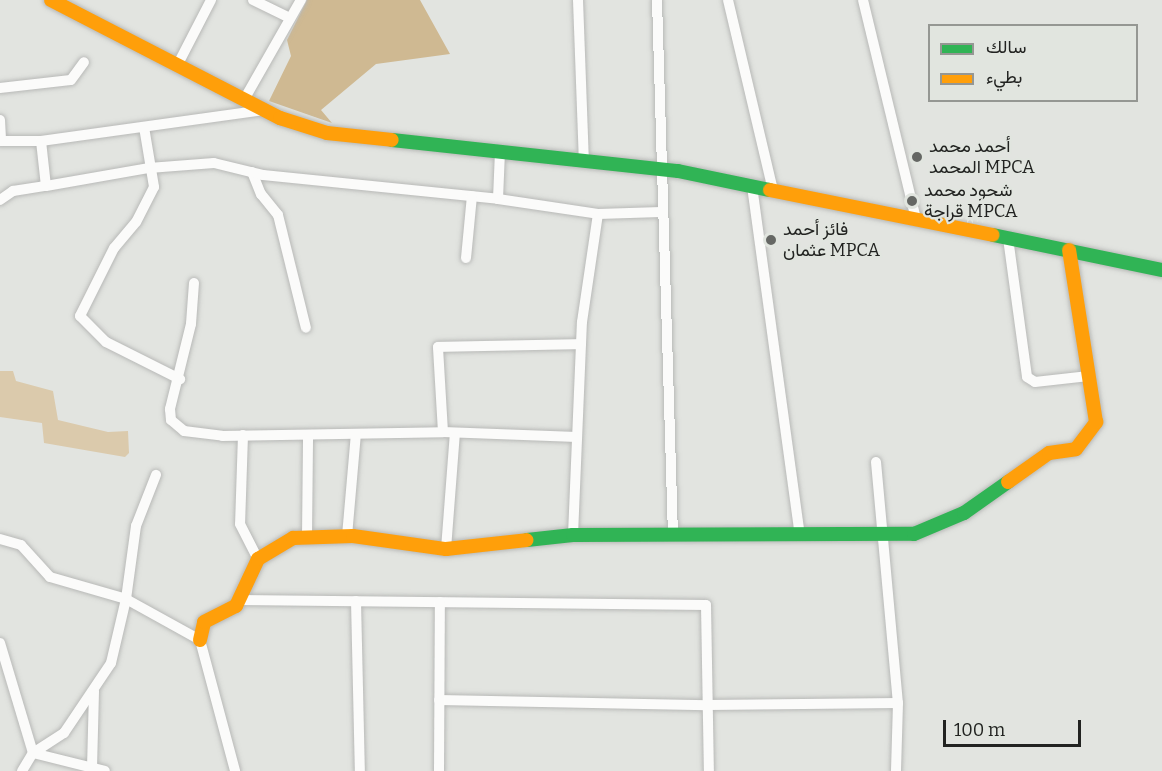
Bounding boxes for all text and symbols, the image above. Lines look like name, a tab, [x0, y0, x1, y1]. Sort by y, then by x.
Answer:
legend	[928, 24, 1138, 102]
text: سالك	[986, 36, 1026, 58]
text: بطيء	[986, 66, 1022, 88]
place label: أحمد محمد المحمد MPCA	[929, 136, 1035, 178]
marker: أحمد محمد المحمد MPCA	[910, 150, 924, 164]
place label: شحود محمد قراجة MPCA	[924, 180, 1017, 222]
marker: شحود محمد قراجة MPCA	[905, 194, 919, 208]
place label: فائز أحمد عثمان MPCA	[783, 219, 880, 262]
marker: فائز أحمد عثمان MPCA	[764, 233, 778, 247]
scale bar	[946, 708, 1084, 746]
text: 100 m	[954, 719, 1005, 741]

